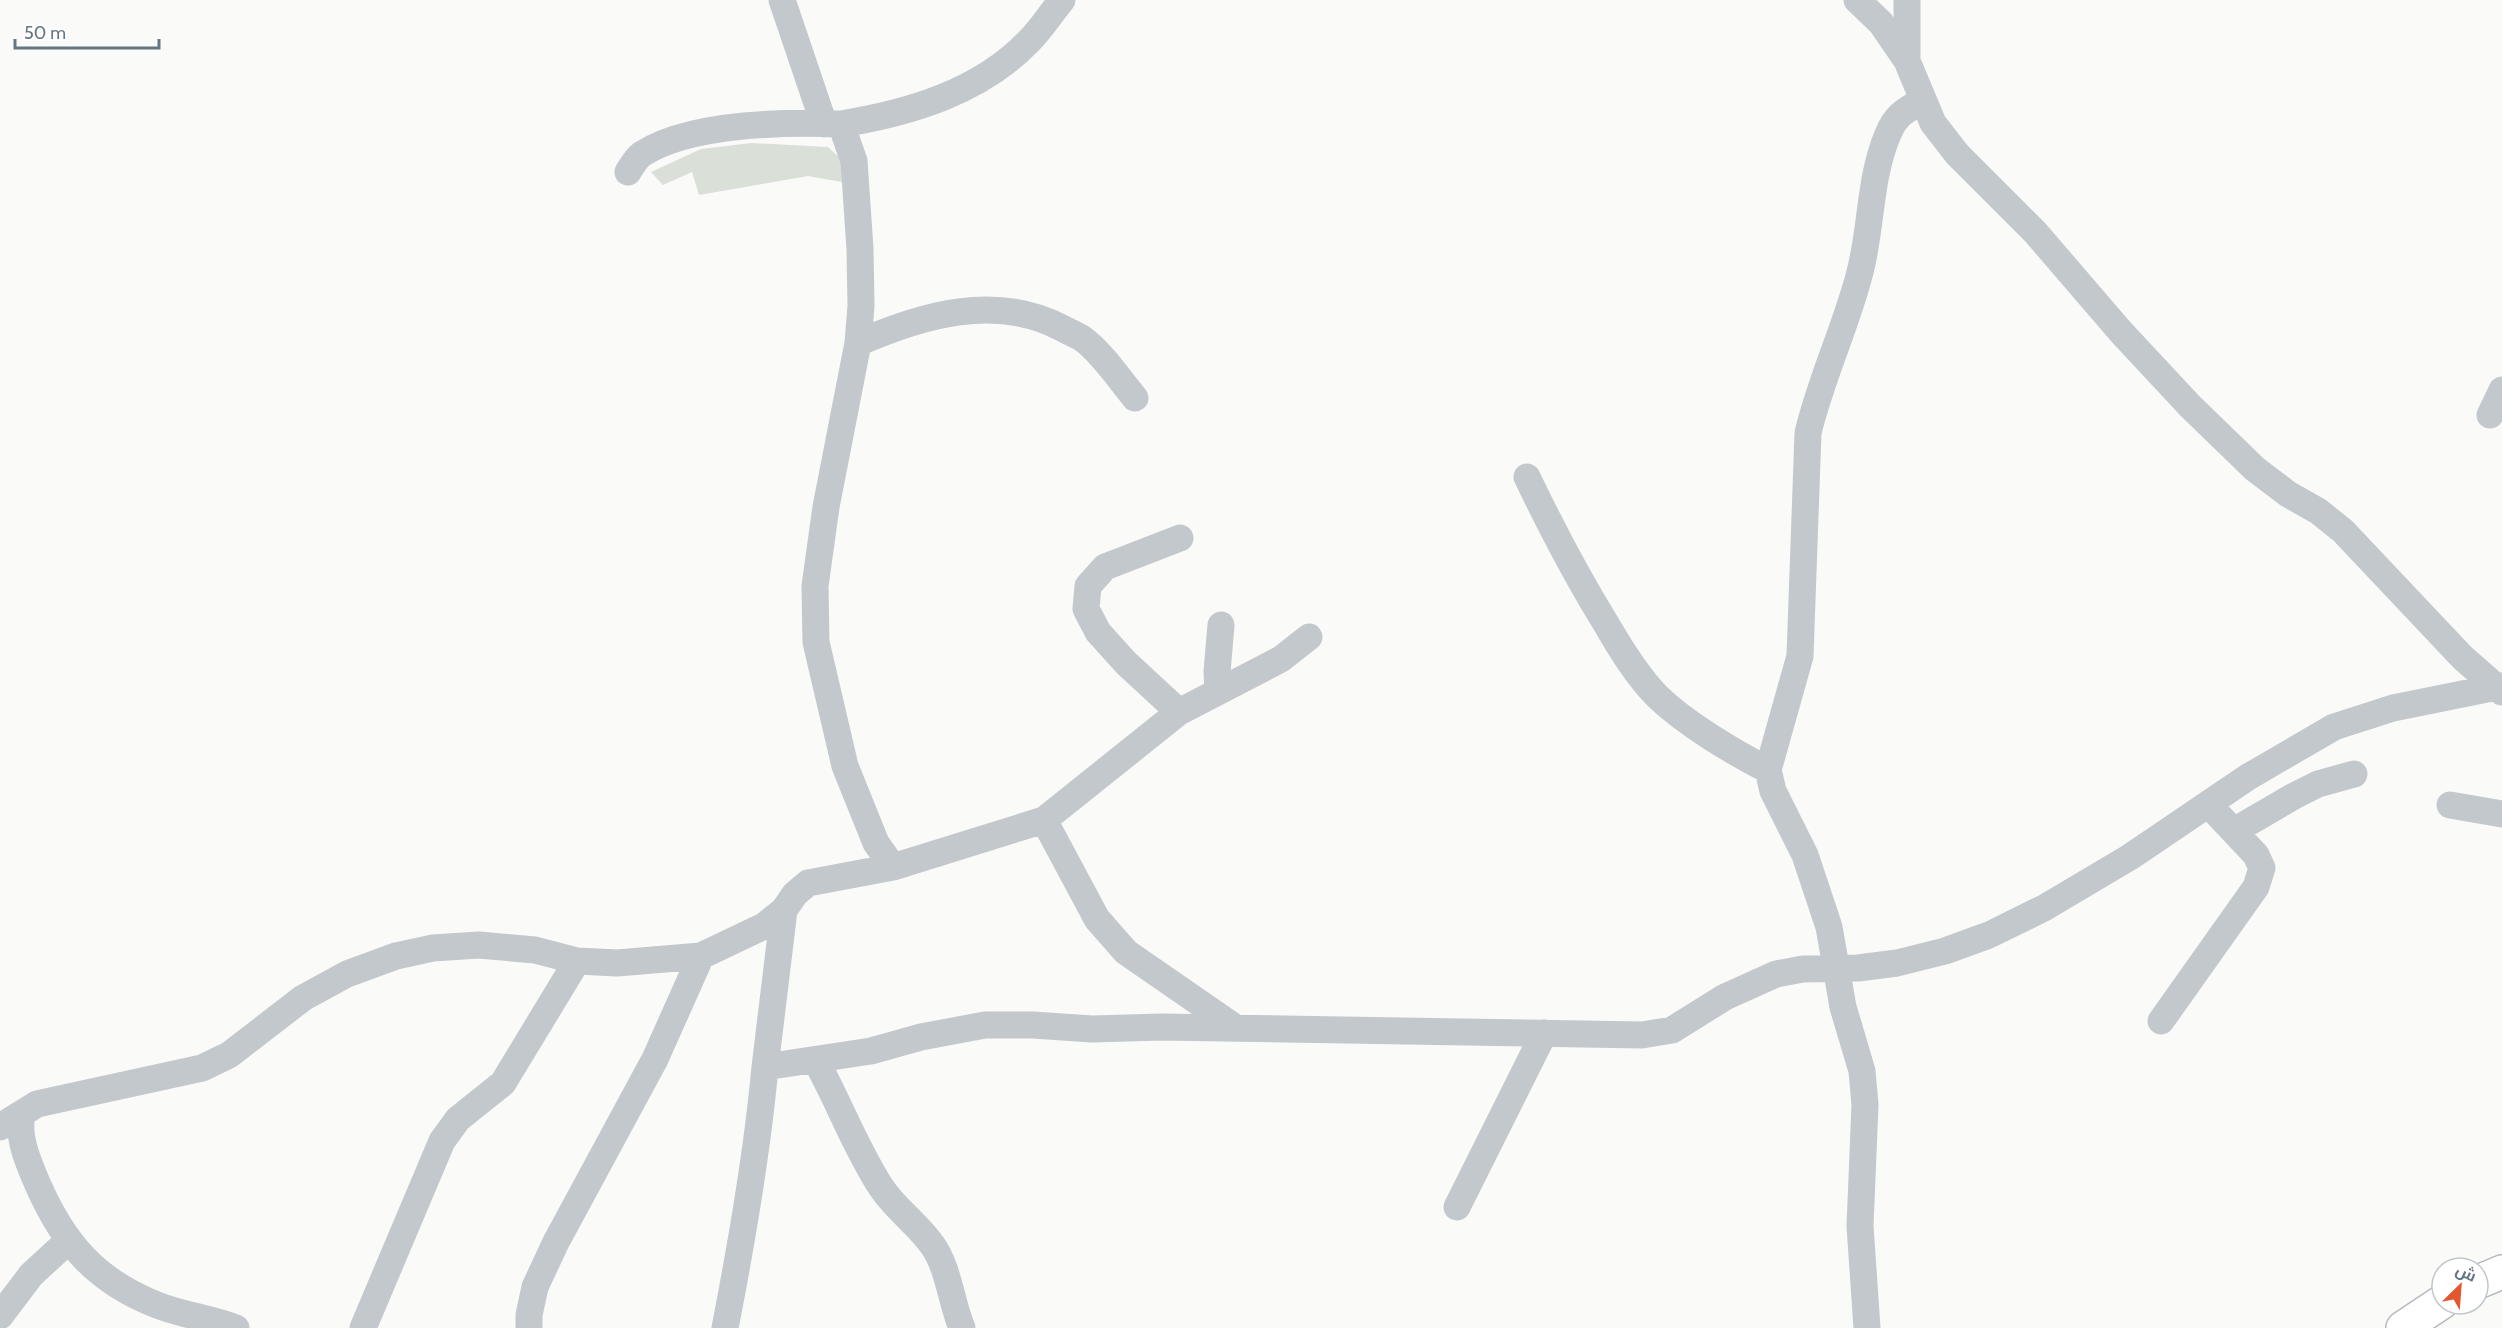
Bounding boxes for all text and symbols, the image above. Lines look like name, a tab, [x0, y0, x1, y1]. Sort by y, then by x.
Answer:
scale bar	[15, 12, 159, 50]
text: 50 m	[24, 22, 66, 44]
north arrow	[2430, 1256, 2490, 1316]
text: ش	[2453, 1260, 2479, 1286]

